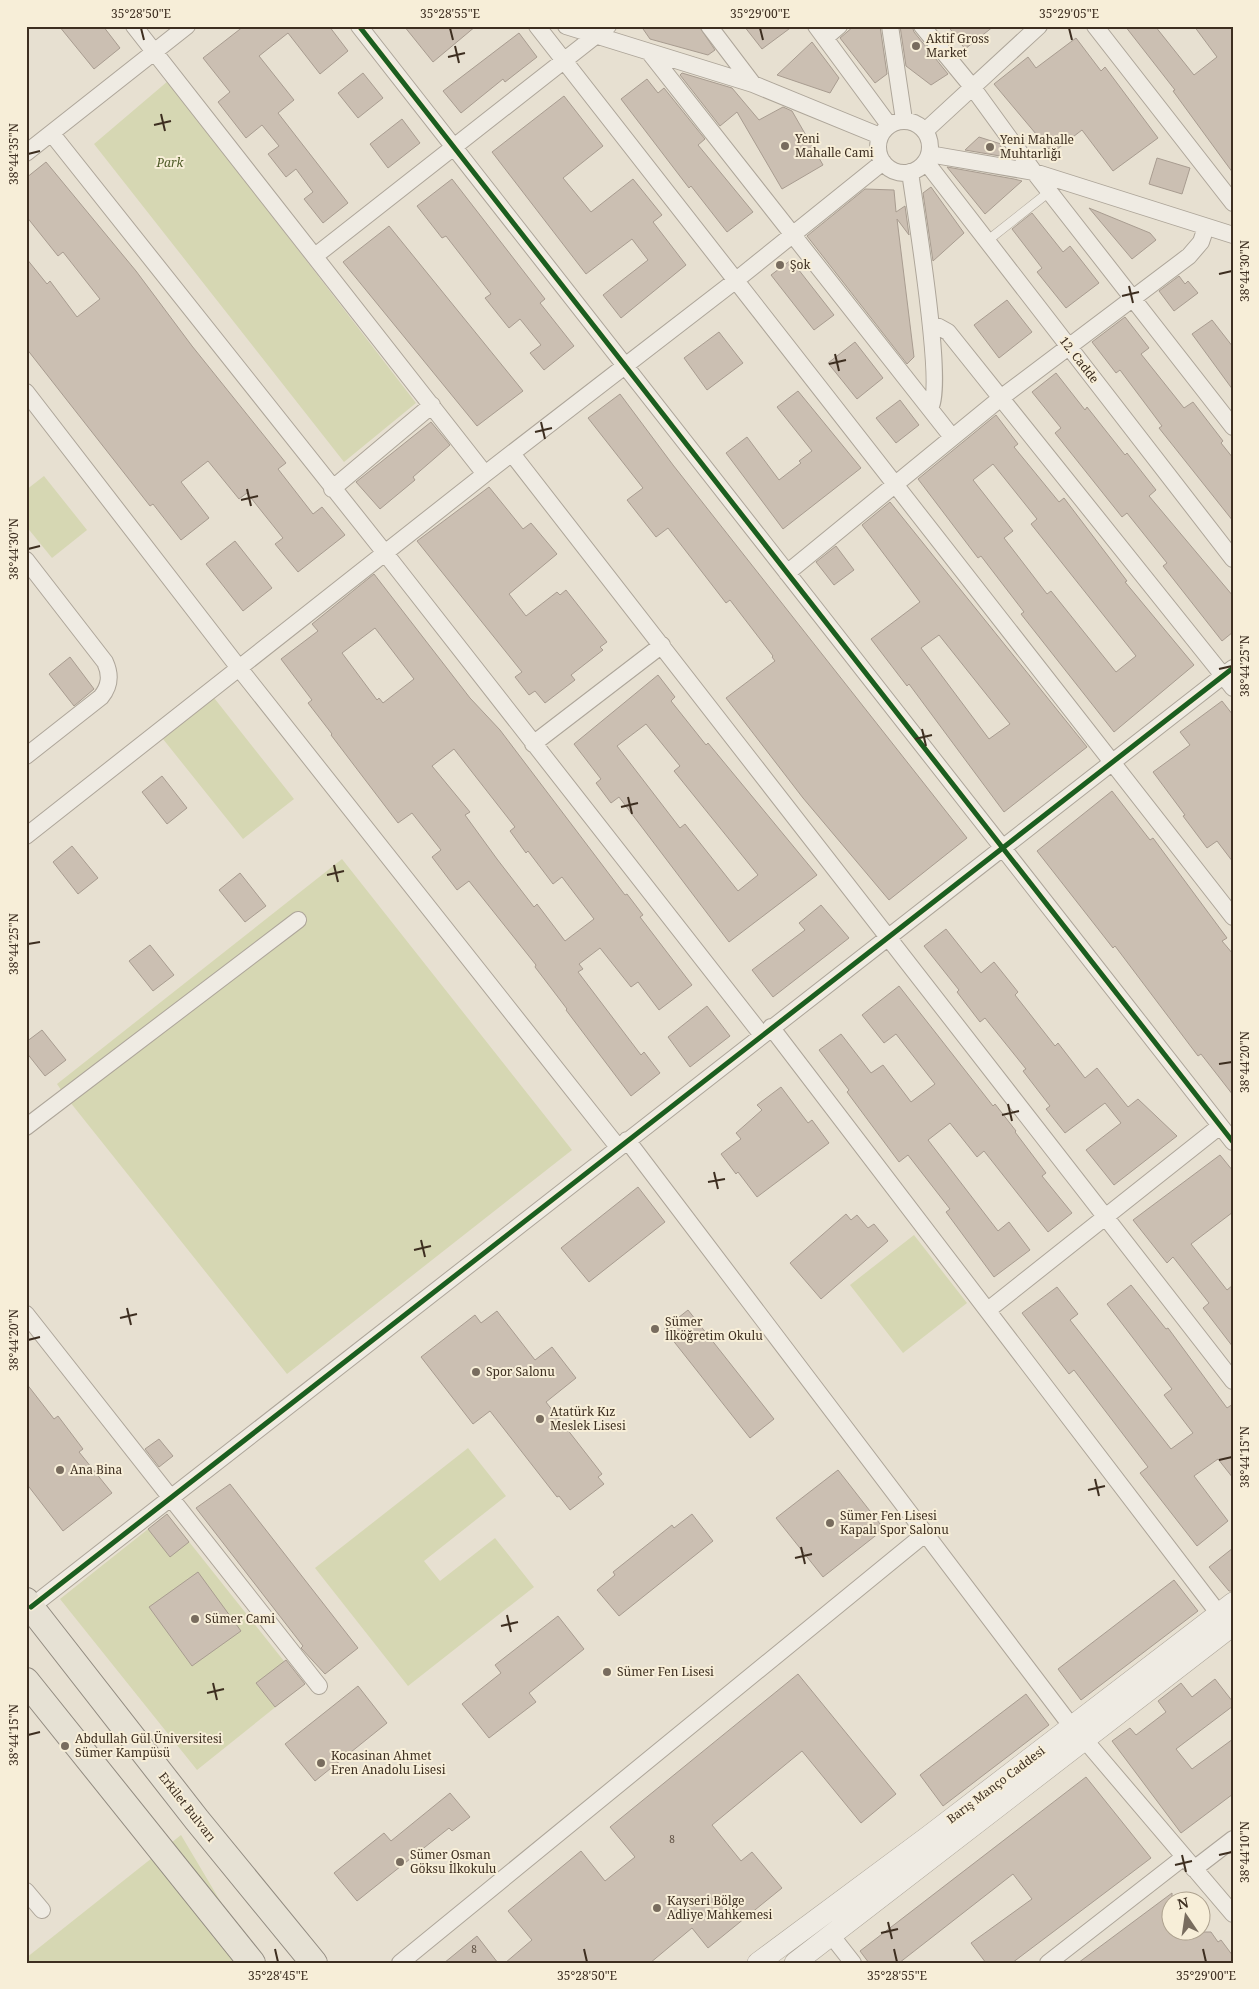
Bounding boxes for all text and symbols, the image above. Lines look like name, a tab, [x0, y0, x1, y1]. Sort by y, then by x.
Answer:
text: 35°28'50"E	[111, 5, 171, 22]
text: 35°28'55"E	[420, 5, 480, 22]
text: 35°29'00"E	[730, 5, 790, 22]
text: 35°29'05"E	[1039, 5, 1099, 22]
place label: Aktif Gross Market	[926, 30, 989, 61]
marker: Aktif Gross Market	[910, 40, 922, 52]
text: 38°44'35"N	[5, 123, 22, 185]
place label: Yeni Mahalle Cami	[794, 130, 874, 161]
place label: Yeni Mahalle Muhtarlığı	[999, 131, 1074, 162]
marker: Yeni Mahalle Cami	[779, 140, 791, 152]
marker: Yeni Mahalle Muhtarlığı	[984, 141, 996, 153]
park label: Park	[156, 154, 185, 171]
text: 38°44'30"N	[1236, 240, 1253, 302]
place label: Şok	[790, 256, 811, 273]
marker: Şok	[774, 259, 786, 271]
street label: 12. Cadde	[1056, 333, 1103, 387]
text: 38°44'30"N	[5, 518, 22, 580]
text: 38°44'25"N	[1236, 635, 1253, 697]
text: 38°44'25"N	[5, 913, 22, 975]
text: 38°44'20"N	[1236, 1031, 1253, 1093]
text: 38°44'20"N	[5, 1309, 22, 1371]
place label: Sümer İlköğretim Okulu	[665, 1313, 763, 1344]
marker: Sümer İlköğretim Okulu	[649, 1323, 661, 1335]
place label: Spor Salonu	[486, 1363, 555, 1380]
marker: Spor Salonu	[470, 1366, 482, 1378]
place label: Atatürk Kız Meslek Lisesi	[550, 1403, 626, 1434]
marker: Atatürk Kız Meslek Lisesi	[534, 1413, 546, 1425]
text: 38°44'15"N	[1236, 1426, 1253, 1488]
place label: Ana Bina	[70, 1461, 123, 1478]
marker: Ana Bina	[54, 1464, 66, 1476]
place label: Sümer Fen Lisesi Kapalı Spor Salonu	[840, 1507, 949, 1538]
marker: Sümer Fen Lisesi Kapalı Spor Salonu	[824, 1517, 836, 1529]
place label: Sümer Cami	[205, 1610, 275, 1627]
marker: Sümer Cami	[189, 1613, 201, 1625]
place label: Sümer Fen Lisesi	[617, 1663, 714, 1680]
marker: Sümer Fen Lisesi	[601, 1666, 613, 1678]
text: 38°44'15"N	[5, 1704, 22, 1766]
place label: Abdullah Gül Üniversitesi Sümer Kampüsü	[75, 1730, 222, 1761]
marker: Abdullah Gül Üniversitesi Sümer Kampüsü	[59, 1740, 71, 1752]
street label: Barış Manço Caddesi	[943, 1742, 1048, 1827]
place label: Kocasinan Ahmet Eren Anadolu Lisesi	[331, 1747, 446, 1778]
marker: Kocasinan Ahmet Eren Anadolu Lisesi	[315, 1757, 327, 1769]
street label: Erkilet Bulvarı	[155, 1768, 220, 1845]
text: 38°44'10"N	[1236, 1821, 1253, 1883]
house number: 8	[669, 1832, 675, 1846]
place label: Sümer Osman Göksu İlkokulu	[410, 1846, 497, 1877]
marker: Sümer Osman Göksu İlkokulu	[394, 1856, 406, 1868]
place label: Kayseri Bölge Adliye Mahkemesi	[667, 1892, 772, 1923]
north arrow	[1162, 1892, 1212, 1942]
text: N	[1175, 1892, 1190, 1913]
marker: Kayseri Bölge Adliye Mahkemesi	[651, 1902, 663, 1914]
house number: 8	[471, 1942, 477, 1956]
text: 35°28'45"E	[248, 1967, 308, 1984]
text: 35°28'50"E	[557, 1967, 617, 1984]
text: 35°28'55"E	[867, 1967, 927, 1984]
text: 35°29'00"E	[1176, 1967, 1236, 1984]

